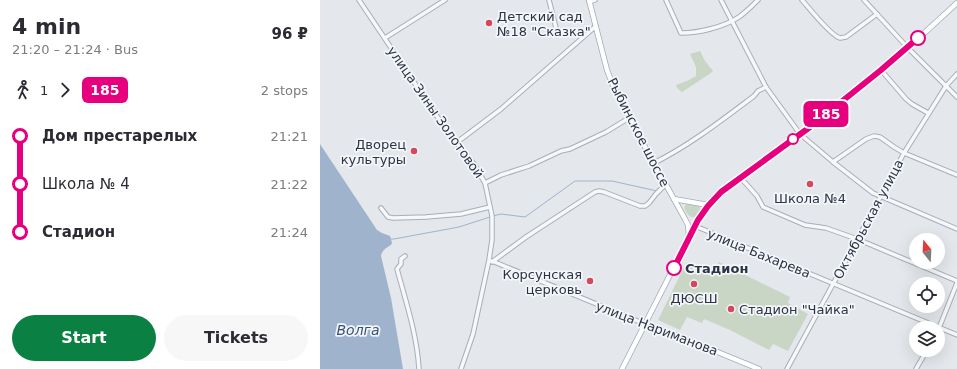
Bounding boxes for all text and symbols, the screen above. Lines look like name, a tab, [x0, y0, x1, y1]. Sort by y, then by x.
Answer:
place label: Детский сад №18 "Сказка"	[497, 9, 591, 39]
text: 4 min	[12, 14, 81, 39]
marker: Детский сад №18 "Сказка"	[484, 18, 494, 28]
text: 96 ₽	[271, 25, 308, 43]
unlabelled marker	[910, 30, 926, 46]
text: 21:20 – 21:24 · Bus	[12, 42, 138, 57]
street label: улица Зины Золотовой	[384, 44, 487, 181]
street label: Рыбинское шоссе	[605, 75, 673, 189]
icon: walk	[12, 79, 34, 101]
icon: forward	[54, 79, 76, 101]
text: 185	[90, 82, 120, 98]
text: 1	[40, 83, 48, 98]
text: 2 stops	[261, 83, 308, 98]
line badge: 185	[803, 101, 849, 127]
text: 185	[811, 106, 841, 122]
text: Дом престарелых	[42, 127, 197, 145]
text: 21:21	[271, 129, 308, 144]
unlabelled marker	[787, 133, 799, 145]
place label: Дворец культуры	[341, 137, 406, 167]
marker: Дворец культуры	[409, 146, 419, 156]
street label: Октябрьская улица	[830, 157, 906, 282]
text: Школа № 4	[42, 175, 130, 193]
text: 21:22	[271, 177, 308, 192]
marker: Школа №4	[805, 179, 815, 189]
place label: Школа №4	[774, 191, 846, 206]
text: Стадион	[42, 223, 115, 241]
text: 21:24	[271, 225, 308, 240]
street label: улица Бахарева	[705, 226, 813, 281]
north arrow	[909, 233, 945, 269]
map controls	[909, 233, 945, 357]
marker: Стадион	[666, 260, 682, 276]
place label: Стадион	[685, 261, 748, 276]
place label: Корсунская церковь	[502, 267, 582, 297]
marker: Корсунская церковь	[585, 276, 595, 286]
button: locate	[909, 277, 945, 313]
marker: ДЮСШ	[689, 279, 699, 289]
place label: ДЮСШ	[670, 291, 718, 306]
street label: улица Нариманова	[594, 298, 720, 359]
place label: Стадион "Чайка"	[739, 302, 855, 317]
marker: Стадион "Чайка"	[726, 304, 736, 314]
button: Start	[12, 315, 156, 361]
button: Tickets	[164, 315, 308, 361]
button: layers	[909, 321, 945, 357]
water label: Волга	[336, 322, 380, 338]

